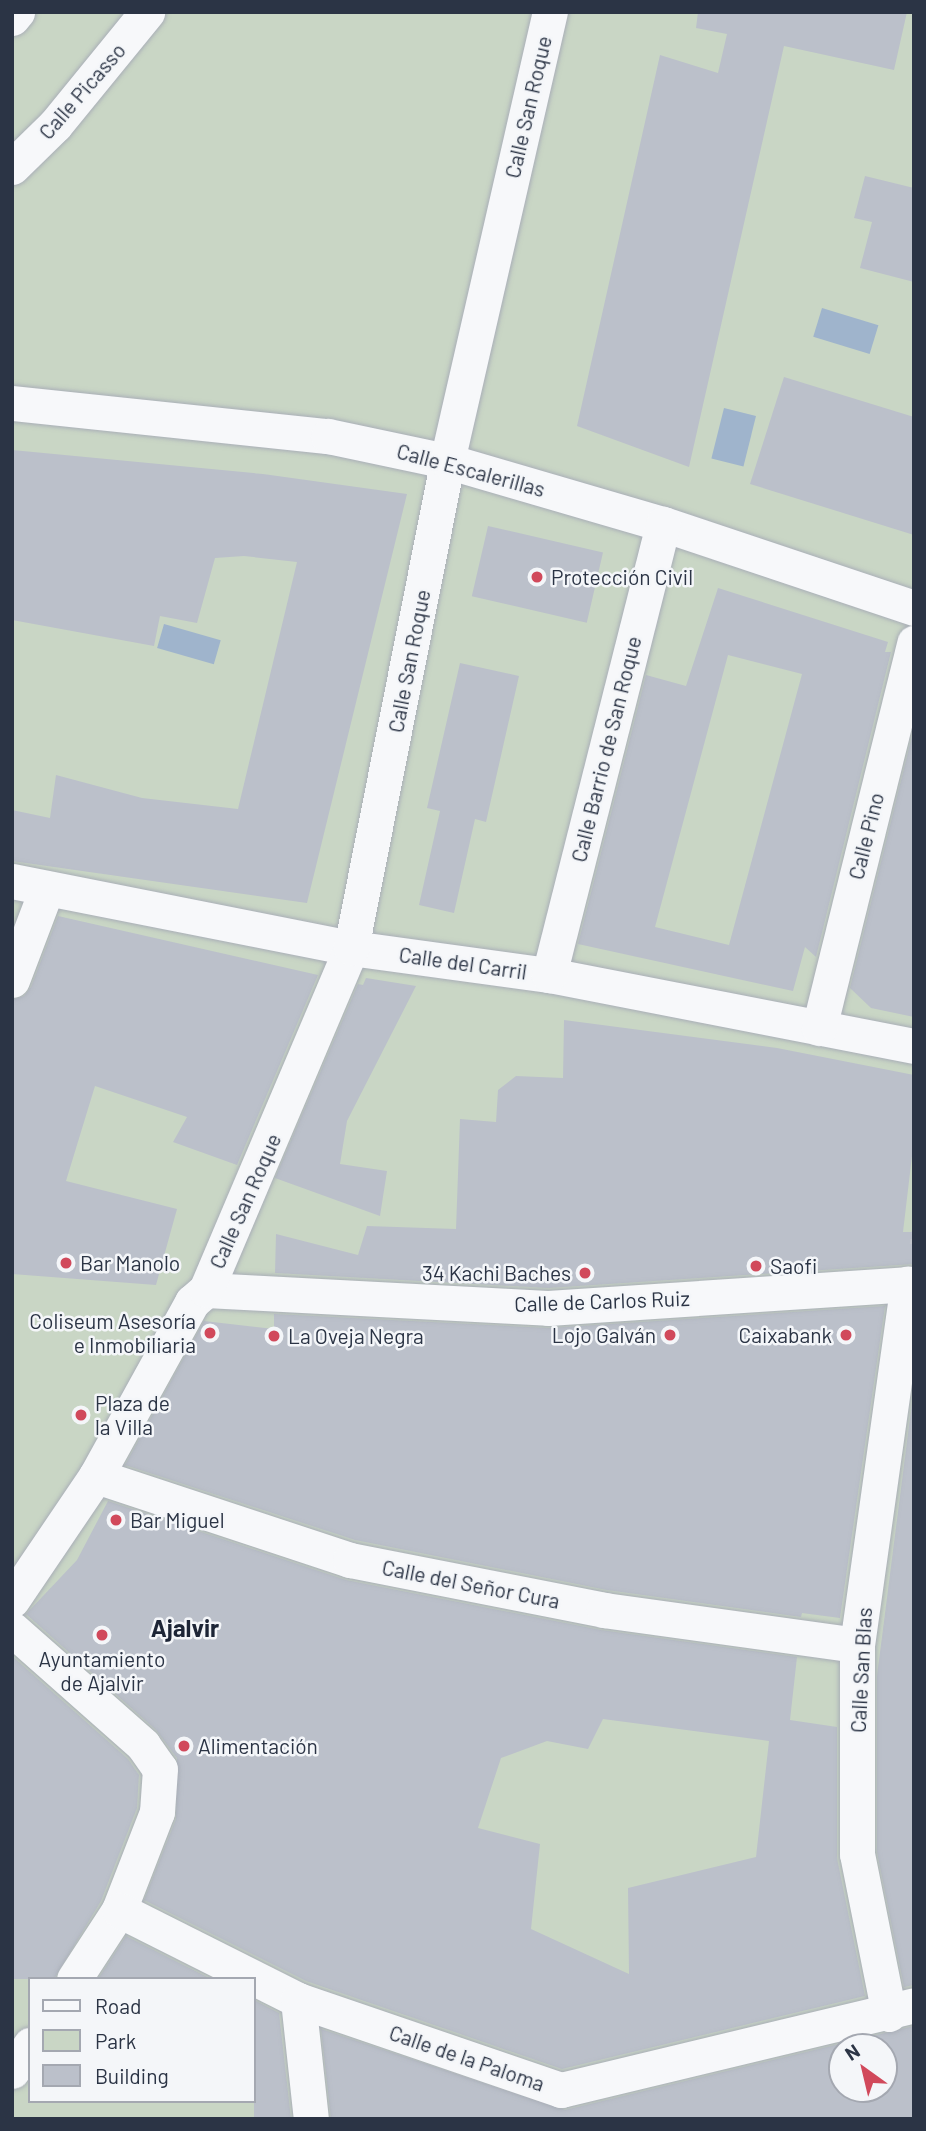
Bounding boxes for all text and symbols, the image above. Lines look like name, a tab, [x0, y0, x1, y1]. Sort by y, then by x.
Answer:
street label: Calle San Roque	[499, 33, 557, 181]
street label: Calle Picasso	[33, 38, 131, 144]
street label: Calle Escalerillas	[394, 438, 548, 502]
place label: Protección Civil	[551, 564, 693, 590]
marker: Protección Civil	[529, 569, 545, 585]
street label: Calle San Roque	[383, 587, 435, 735]
street label: Calle Barrio de San Roque	[566, 633, 646, 865]
street label: Calle Pino	[843, 790, 889, 882]
street label: Calle del Carril	[397, 942, 529, 984]
street label: Calle San Roque	[204, 1130, 286, 1272]
place label: Bar Manolo	[80, 1250, 180, 1276]
place label: Saofi	[770, 1253, 817, 1279]
marker: Bar Manolo	[58, 1255, 74, 1271]
marker: Saofi	[748, 1258, 764, 1274]
place label: 34 Kachi Baches	[422, 1260, 571, 1286]
marker: 34 Kachi Baches	[577, 1265, 593, 1281]
street label: Calle de Carlos Ruiz	[514, 1285, 690, 1317]
place label: Coliseum Asesoría e Inmobiliaria	[29, 1308, 196, 1358]
place label: Lojo Galván	[552, 1322, 656, 1348]
place label: Caixabank	[739, 1322, 832, 1348]
place label: La Oveja Negra	[288, 1323, 424, 1349]
marker: Coliseum Asesoría e Inmobiliaria	[202, 1325, 218, 1341]
marker: Lojo Galván	[662, 1327, 678, 1343]
marker: Caixabank	[838, 1327, 854, 1343]
marker: La Oveja Negra	[266, 1328, 282, 1344]
place label: Plaza de la Villa	[95, 1390, 170, 1440]
marker: Plaza de la Villa	[73, 1407, 89, 1423]
place label: Bar Miguel	[130, 1507, 224, 1533]
marker: Bar Miguel	[108, 1512, 124, 1528]
street label: Calle del Señor Cura	[380, 1554, 562, 1614]
street label: Calle San Blas	[845, 1607, 877, 1733]
district label: Ajalvir	[151, 1614, 219, 1642]
marker: Ayuntamiento de Ajalvir	[94, 1627, 110, 1643]
place label: Ayuntamiento de Ajalvir	[39, 1646, 165, 1696]
place label: Alimentación	[198, 1733, 318, 1759]
marker: Alimentación	[176, 1738, 192, 1754]
legend	[28, 1977, 256, 2103]
text: Road	[95, 1993, 141, 2018]
street label: Calle de la Paloma	[386, 2020, 548, 2096]
text: Park	[95, 2028, 136, 2053]
north arrow	[828, 2033, 898, 2103]
text: N	[840, 2039, 864, 2065]
text: Building	[95, 2063, 169, 2088]

